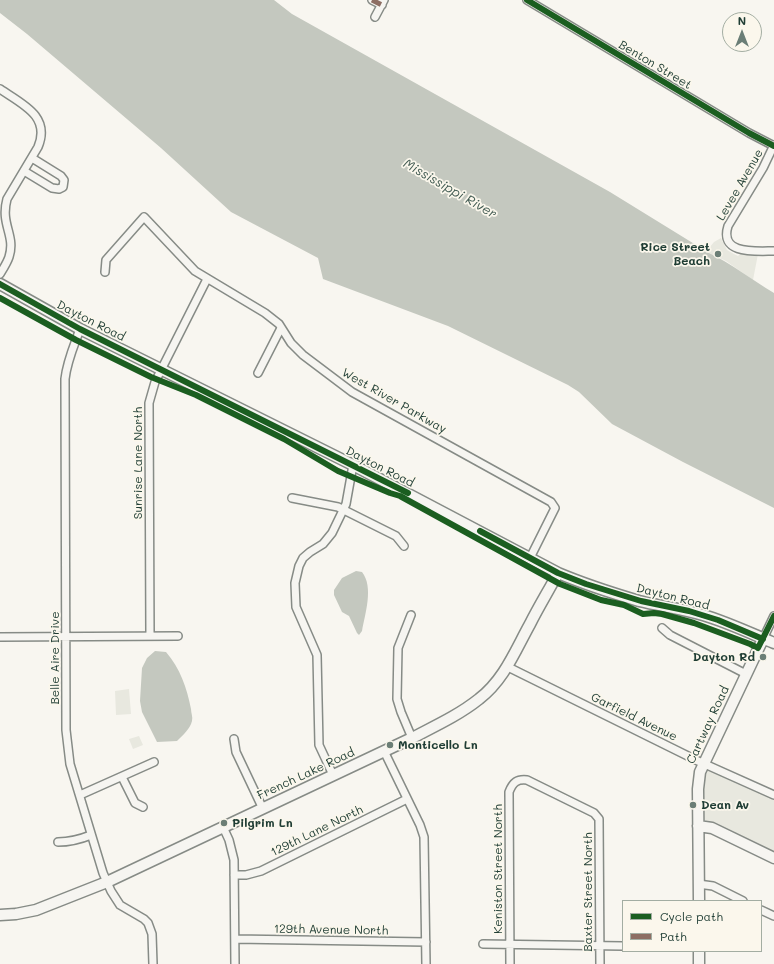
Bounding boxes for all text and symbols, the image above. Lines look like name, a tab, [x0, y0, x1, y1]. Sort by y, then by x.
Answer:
north arrow	[722, 12, 762, 52]
text: N	[738, 13, 746, 28]
street label: Benton Street	[616, 38, 694, 92]
street label: Levee Avenue	[714, 147, 766, 223]
water label: Mississippi River	[400, 156, 500, 222]
place label: Rice Street Beach	[640, 240, 710, 268]
marker: Rice Street Beach	[713, 249, 723, 259]
street label: Dayton Road	[54, 298, 128, 344]
street label: West River Parkway	[339, 365, 449, 437]
street label: Sunrise Lane North	[131, 407, 145, 519]
street label: Dayton Road	[343, 444, 417, 490]
street label: Dayton Road	[635, 581, 711, 613]
street label: Belle Aire Drive	[48, 611, 62, 705]
place label: Dayton Rd	[693, 650, 755, 664]
marker: Dayton Rd	[758, 652, 768, 662]
street label: Cartway Road	[684, 684, 732, 766]
street label: Garfield Avenue	[589, 690, 679, 744]
place label: Monticello Ln	[398, 738, 478, 752]
marker: Monticello Ln	[385, 740, 395, 750]
street label: French Lake Road	[255, 745, 357, 803]
place label: Dean Av	[701, 798, 749, 812]
marker: Dean Av	[688, 800, 698, 810]
street label: 129th Lane North	[269, 802, 365, 860]
street label: Keniston Street North	[491, 804, 505, 934]
place label: Pilgrim Ln	[232, 816, 293, 830]
marker: Pilgrim Ln	[219, 818, 229, 828]
street label: Baxter Street North	[581, 832, 595, 952]
legend	[622, 900, 762, 952]
text: Cycle path	[660, 908, 723, 924]
street label: 129th Avenue North	[274, 922, 388, 938]
text: Path	[660, 928, 687, 944]

